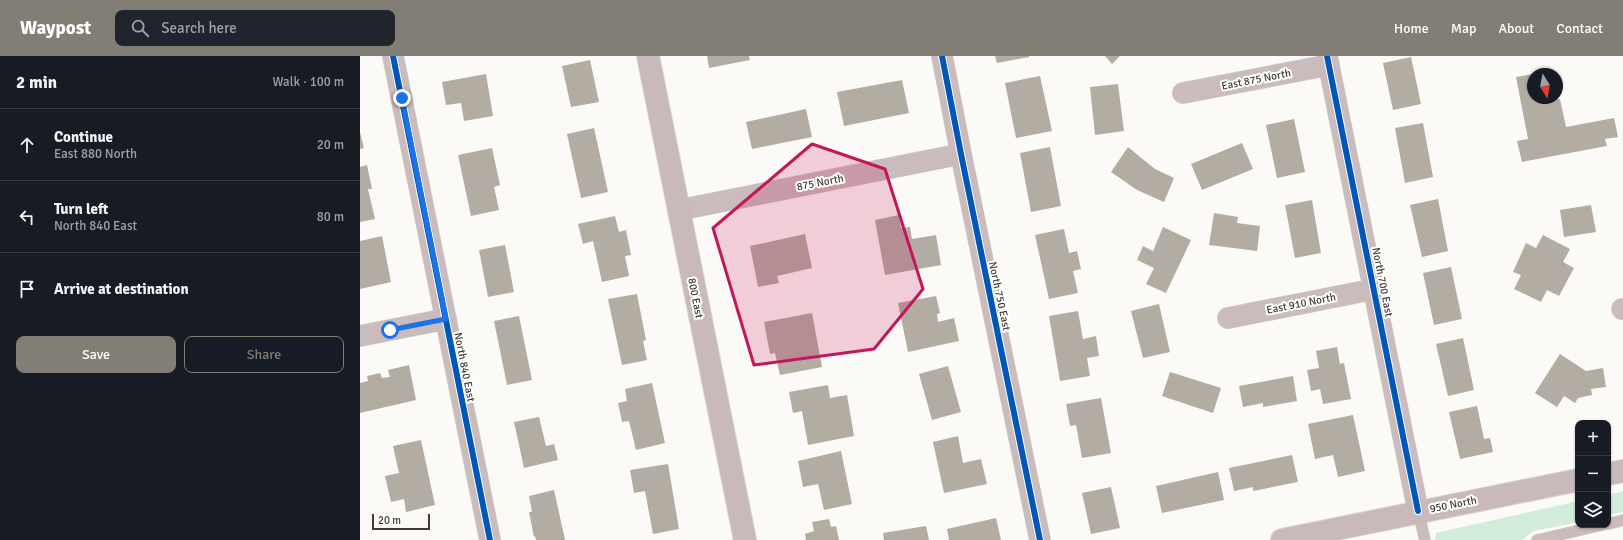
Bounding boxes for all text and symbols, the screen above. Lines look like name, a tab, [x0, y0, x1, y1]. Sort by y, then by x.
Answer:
search box	[115, 10, 395, 46]
text: Waypost	[20, 16, 91, 40]
icon: search	[129, 17, 151, 39]
text: Search here	[161, 19, 237, 37]
text: Home	[1394, 20, 1429, 37]
text: Map	[1451, 20, 1476, 37]
text: About	[1498, 20, 1534, 37]
text: Contact	[1556, 20, 1603, 37]
street label: East 875 North	[1220, 66, 1292, 93]
north arrow	[1527, 68, 1563, 104]
text: 2 min	[16, 72, 57, 93]
text: Walk · 100 m	[273, 74, 344, 90]
route end	[393, 89, 411, 107]
text: Continue	[54, 128, 113, 146]
icon: ahead	[16, 134, 38, 156]
text: 20 m	[317, 137, 344, 153]
text: East 880 North	[54, 146, 137, 162]
street label: 875 North	[796, 172, 845, 193]
text: Turn left	[54, 200, 108, 218]
icon: left	[16, 206, 38, 228]
text: 80 m	[317, 209, 344, 225]
text: North 840 East	[54, 218, 137, 234]
street label: North 700 East	[1369, 246, 1396, 318]
street label: North 750 East	[986, 260, 1013, 332]
street label: 800 East	[685, 277, 706, 319]
icon: arrive	[16, 278, 38, 300]
text: Arrive at destination	[54, 280, 189, 298]
street label: East 910 North	[1265, 290, 1337, 317]
route start	[381, 321, 399, 339]
street label: North 840 East	[451, 331, 478, 403]
button: Save	[16, 336, 176, 373]
button: Share	[184, 336, 344, 373]
map controls	[1575, 420, 1611, 528]
button: +	[1575, 420, 1611, 456]
button: −	[1575, 456, 1611, 492]
button: layers	[1575, 492, 1611, 528]
street label: 950 North	[1429, 494, 1478, 515]
scale bar	[372, 512, 430, 531]
text: 20 m	[378, 514, 401, 527]

